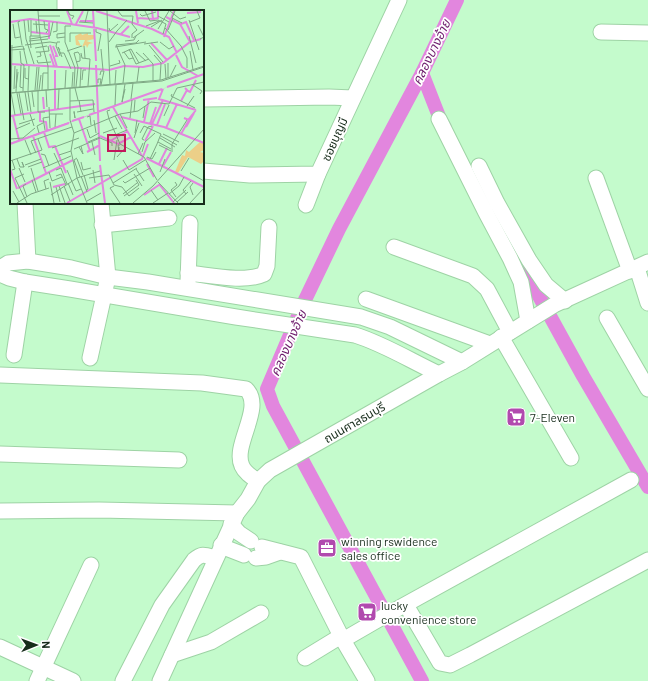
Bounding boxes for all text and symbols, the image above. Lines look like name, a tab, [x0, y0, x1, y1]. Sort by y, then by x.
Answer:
inset map	[10, 10, 204, 204]
water label: คลองบางอ้าย	[408, 16, 454, 87]
street label: ซอยบุญมี	[318, 115, 351, 163]
water label: คลองบางอ้าย	[266, 306, 310, 378]
street label: ถนนศาลธนบุรี	[321, 399, 388, 446]
supermarket icon: 7-Eleven	[505, 406, 527, 428]
place label: 7-Eleven	[530, 410, 575, 424]
place label: winning rswidence sales office	[341, 534, 437, 562]
office icon: winning rswidence sales office	[316, 537, 338, 559]
place label: lucky convenience store	[381, 598, 477, 626]
supermarket icon: lucky convenience store	[356, 601, 378, 623]
north arrow	[16, 625, 56, 665]
text: N	[40, 641, 53, 649]

